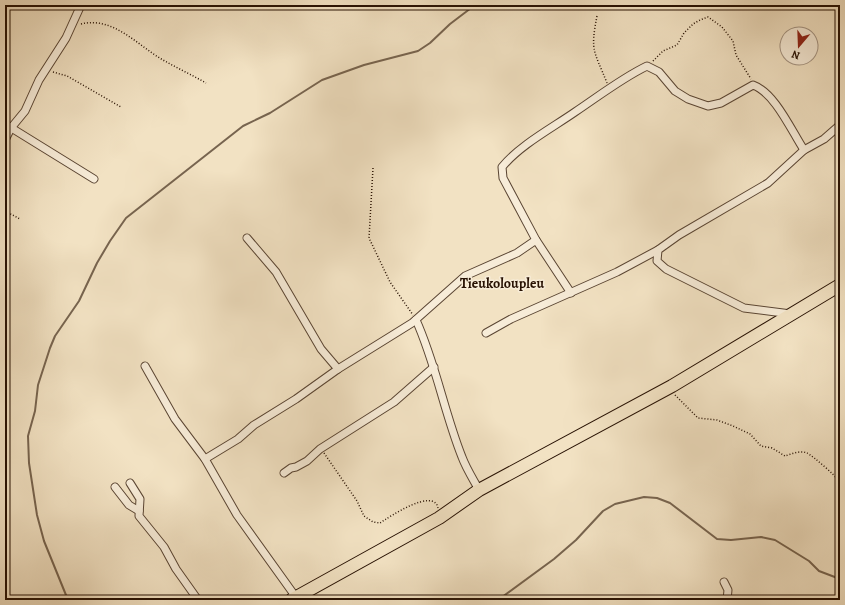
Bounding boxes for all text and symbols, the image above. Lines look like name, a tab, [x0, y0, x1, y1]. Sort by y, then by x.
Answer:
north arrow	[779, 26, 819, 66]
text: N	[790, 47, 802, 63]
district label: Tieukoloupleu	[460, 274, 544, 293]

